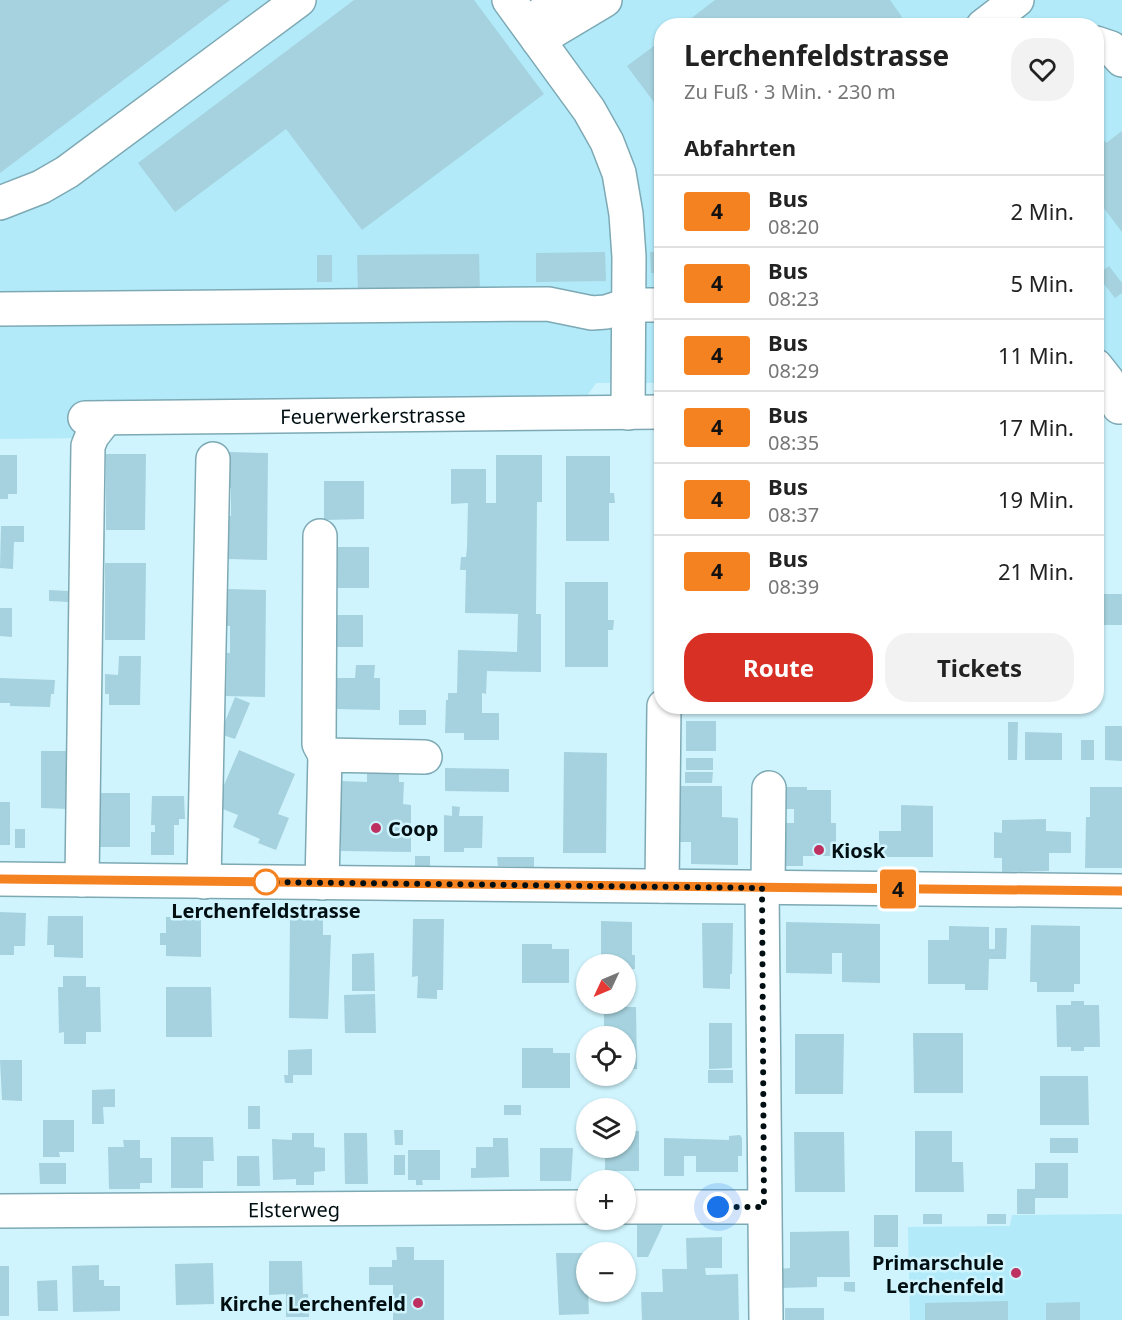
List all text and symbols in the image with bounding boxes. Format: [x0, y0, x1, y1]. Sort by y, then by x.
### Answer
text: Lerchenfeldstrasse [684, 36, 949, 74]
button: heart [1011, 38, 1074, 101]
text: Zu Fuß · 3 Min. · 230 m [684, 78, 896, 105]
text: Abfahrten [684, 132, 796, 162]
text: Bus [768, 183, 808, 213]
text: 2 Min. [1011, 196, 1074, 226]
text: 4 [711, 197, 723, 225]
text: 08:20 [768, 213, 819, 240]
text: Bus [768, 255, 808, 285]
text: 5 Min. [1011, 268, 1074, 298]
text: 4 [711, 269, 723, 297]
text: 08:23 [768, 285, 819, 312]
text: Bus [768, 327, 808, 357]
text: 11 Min. [998, 340, 1074, 370]
text: 4 [711, 341, 723, 369]
text: 08:29 [768, 357, 819, 384]
text: Bus [768, 399, 808, 429]
street label: Feuerwerkerstrasse [280, 401, 466, 429]
text: 17 Min. [998, 412, 1074, 442]
text: 4 [711, 413, 723, 441]
text: 08:35 [768, 429, 819, 456]
text: Bus [768, 471, 808, 501]
text: 19 Min. [998, 484, 1074, 514]
text: 4 [711, 485, 723, 513]
text: 08:37 [768, 501, 819, 528]
text: Bus [768, 543, 808, 573]
text: 21 Min. [998, 556, 1074, 586]
text: 4 [711, 557, 723, 585]
text: 08:39 [768, 573, 819, 600]
button: Route [684, 633, 873, 702]
button: Tickets [885, 633, 1074, 702]
place label: Coop [388, 815, 438, 842]
marker: Coop [369, 821, 383, 835]
place label: Kiosk [831, 837, 886, 864]
marker: Kiosk [812, 843, 826, 857]
marker: Lerchenfeldstrasse [253, 869, 279, 895]
line badge: 4 [878, 870, 918, 908]
text: 4 [892, 875, 904, 903]
place label: Lerchenfeldstrasse [171, 897, 361, 924]
north arrow [576, 954, 636, 1014]
map controls [576, 954, 636, 1302]
button: locate [576, 1026, 636, 1086]
button: layers [576, 1098, 636, 1158]
button: + [576, 1170, 636, 1230]
your location [703, 1192, 733, 1222]
street label: Elsterweg [248, 1195, 340, 1223]
button: − [576, 1242, 636, 1302]
place label: Primarschule Lerchenfeld [872, 1249, 1004, 1299]
marker: Primarschule Lerchenfeld [1009, 1266, 1023, 1280]
place label: Kirche Lerchenfeld [220, 1290, 406, 1317]
marker: Kirche Lerchenfeld [411, 1296, 425, 1310]

